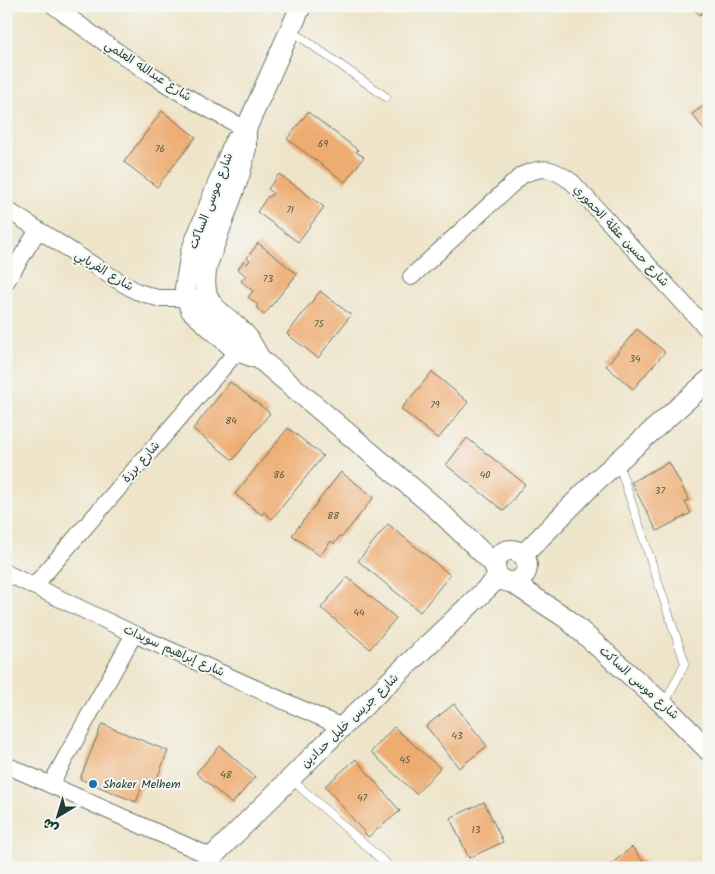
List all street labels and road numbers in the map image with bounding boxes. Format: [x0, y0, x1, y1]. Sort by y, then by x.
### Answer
street label: شارع عبدالله العلمي [100, 36, 195, 107]
street label: شارع موسى الساكت [184, 150, 238, 252]
street label: شارع حسين عقلة الحموري [569, 181, 673, 291]
street label: شارع الفريابي [70, 246, 137, 297]
street label: شارع برزة [117, 437, 165, 487]
street label: شارع إبراهيم سويدات [120, 620, 228, 682]
street label: شارع موسى الساكت [595, 642, 683, 724]
street label: شارع جريس خليل حدادين [297, 669, 403, 773]

